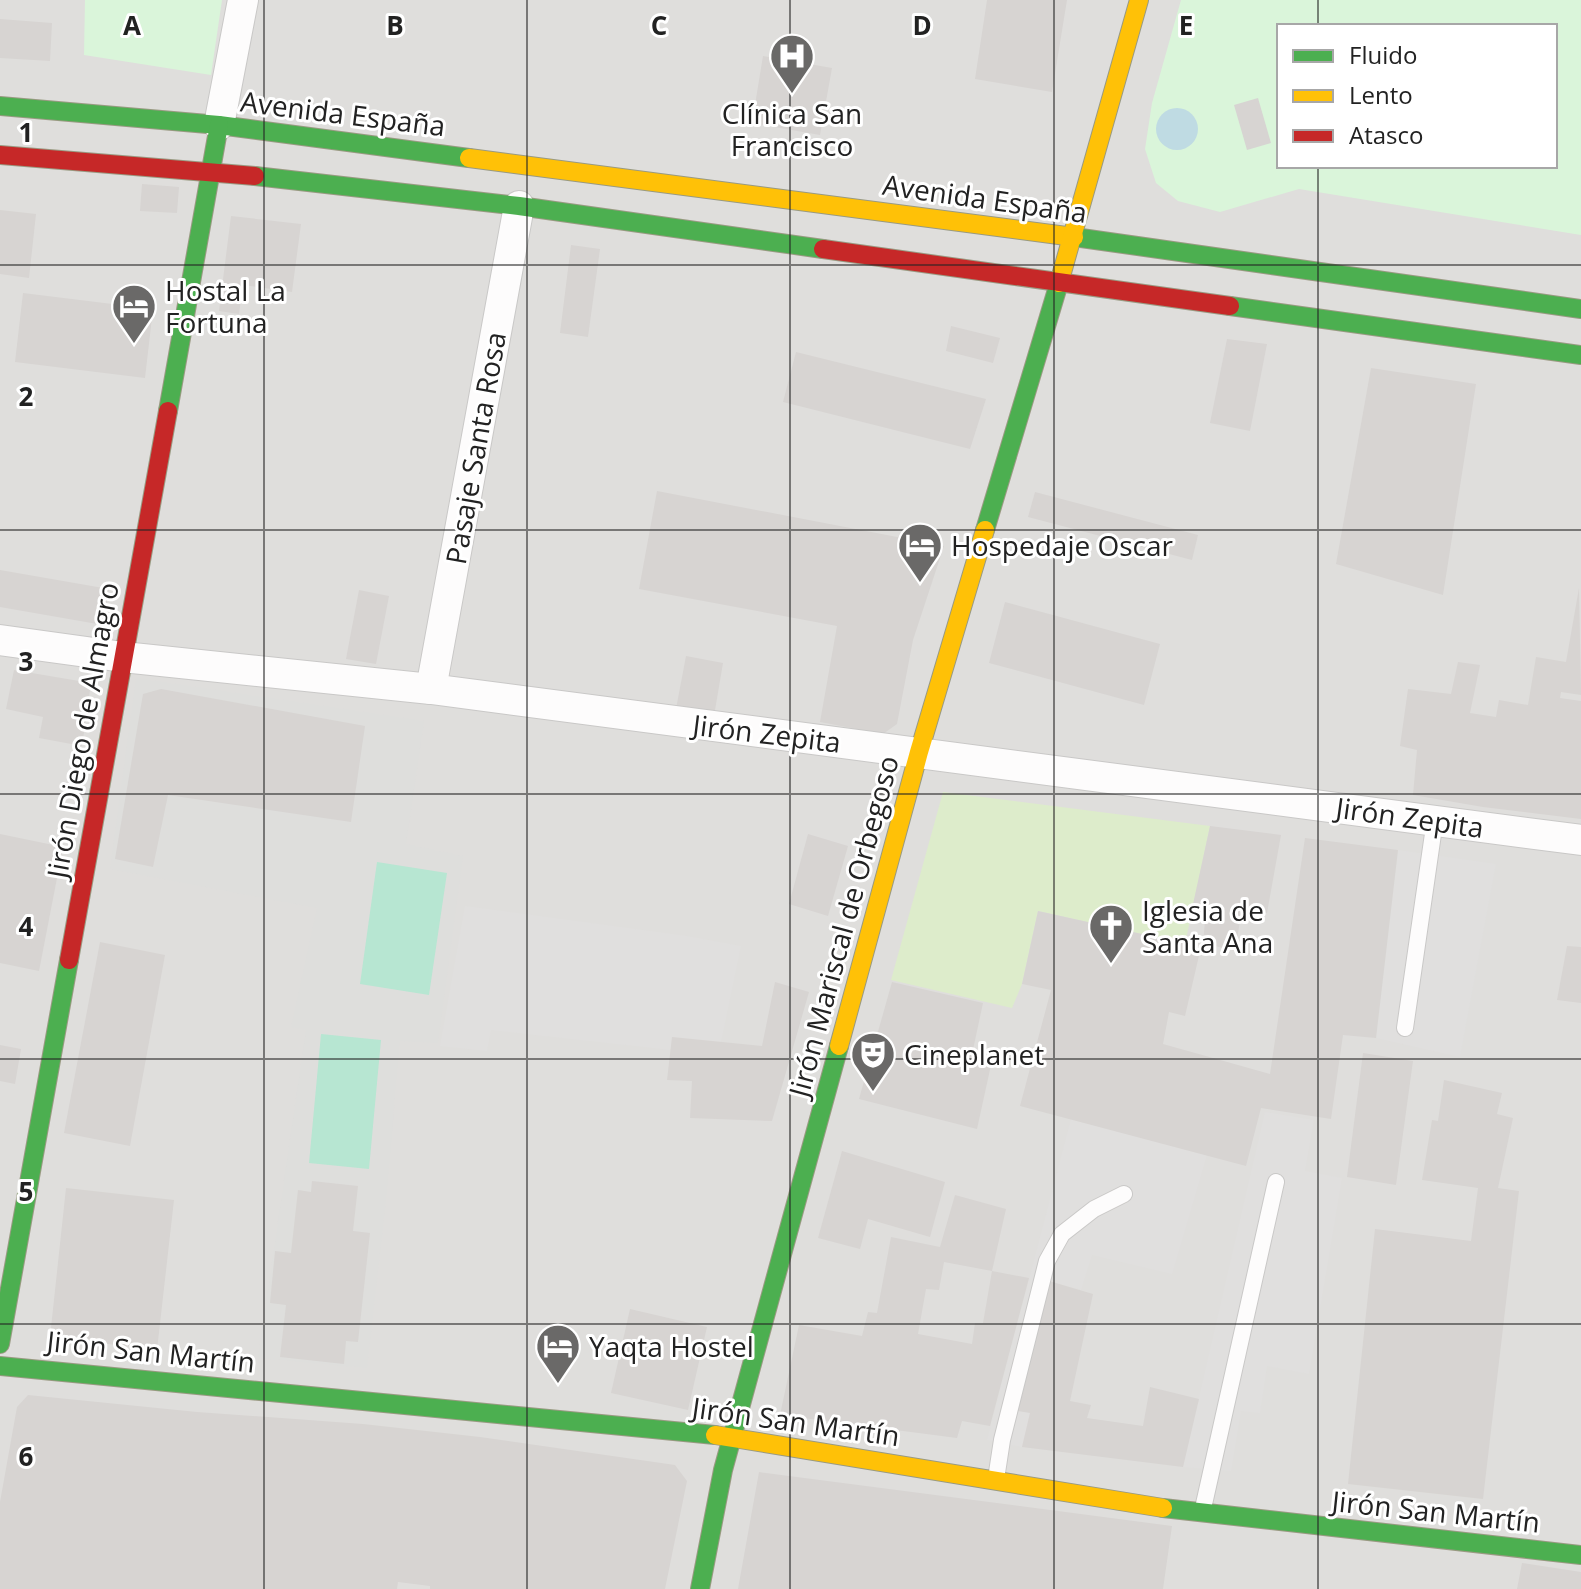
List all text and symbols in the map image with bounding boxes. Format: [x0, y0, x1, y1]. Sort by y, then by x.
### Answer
text: A [123, 7, 141, 43]
text: B [386, 7, 404, 43]
text: C [651, 7, 667, 43]
text: D [912, 7, 932, 43]
text: E [1179, 7, 1193, 43]
legend [1277, 24, 1557, 168]
hospital icon: Clínica San Francisco [768, 32, 816, 95]
text: Fluido [1349, 38, 1417, 71]
text: Lento [1349, 78, 1413, 111]
street label: Avenida España [238, 82, 448, 144]
place label: Clínica San Francisco [722, 94, 862, 164]
text: 1 [19, 114, 33, 150]
text: Atasco [1349, 118, 1423, 151]
street label: Avenida España [880, 165, 1090, 231]
place label: Hostal La Fortuna [165, 271, 286, 341]
hotel icon: Hostal La Fortuna [110, 282, 158, 345]
street label: Pasaje Santa Rosa [436, 329, 514, 567]
text: 2 [19, 378, 34, 414]
hotel icon: Hospedaje Oscar [896, 521, 944, 584]
place label: Hospedaje Oscar [951, 526, 1174, 564]
street label: Jirón Diego de Almagro [37, 579, 127, 884]
text: 3 [19, 643, 33, 679]
street label: Jirón Zepita [688, 705, 843, 761]
street label: Jirón Mariscal de Orbegoso [778, 751, 907, 1104]
street label: Jirón Zepita [1331, 787, 1486, 846]
place label: Iglesia de Santa Ana [1142, 891, 1273, 961]
church icon: Iglesia de Santa Ana [1087, 902, 1135, 965]
text: 4 [19, 908, 34, 944]
theatre icon: Cineplanet [849, 1030, 897, 1093]
place label: Cineplanet [904, 1035, 1044, 1073]
text: 5 [19, 1173, 33, 1209]
street label: Jirón San Martín [42, 1321, 257, 1381]
hotel icon: Yaqta Hostel [534, 1322, 582, 1385]
place label: Yaqta Hostel [589, 1327, 754, 1365]
street label: Jirón San Martín [687, 1387, 902, 1454]
text: 6 [19, 1438, 34, 1474]
street label: Jirón San Martín [1327, 1481, 1542, 1541]

